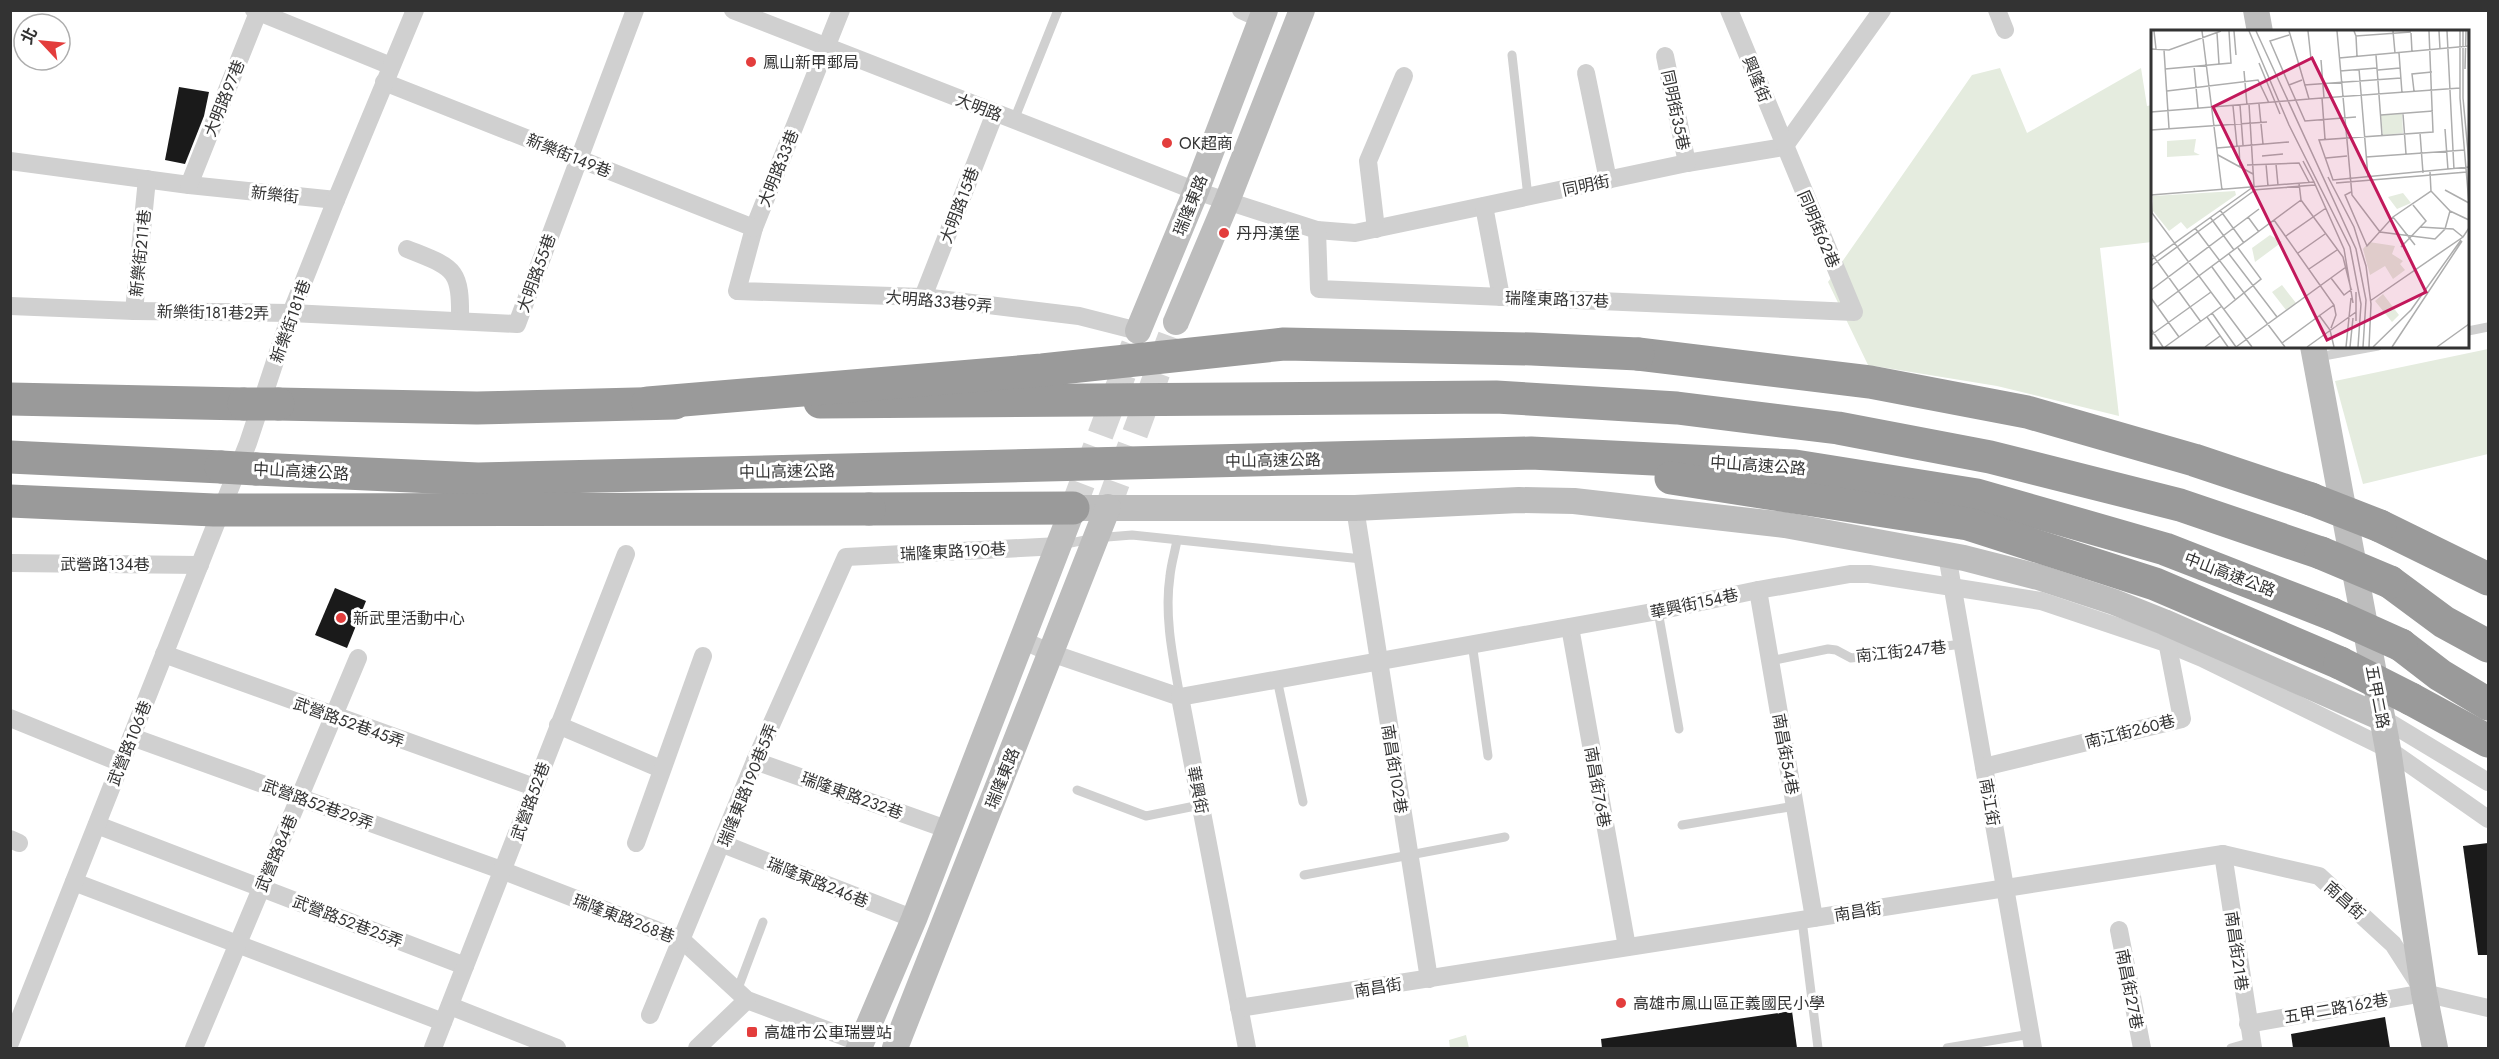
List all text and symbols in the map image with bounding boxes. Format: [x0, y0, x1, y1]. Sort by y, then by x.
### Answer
north arrow [12, 12, 72, 72]
text: 北 [15, 23, 43, 48]
inset map [2151, 30, 2469, 348]
place label: 鳳山新甲郵局 [763, 51, 859, 74]
street label: 興隆街 [1737, 53, 1776, 106]
marker: 鳳山新甲郵局 [744, 55, 758, 69]
street label: 大明路97巷 [199, 56, 250, 140]
street label: 同明街35巷 [1656, 68, 1695, 152]
street label: 大明路 [952, 88, 1005, 127]
street label: 大明路33巷 [753, 126, 804, 210]
street label: 新樂街149巷 [523, 128, 615, 183]
place label: OK超商 [1179, 132, 1233, 155]
marker: OK超商 [1160, 136, 1174, 150]
street label: 大明路15巷 [934, 164, 985, 247]
street label: 同明街 [1560, 169, 1612, 202]
street label: 瑞隆東路 [1168, 171, 1213, 239]
street label: 新樂街 [250, 181, 300, 208]
street label: 同明街62巷 [1792, 187, 1845, 272]
street label: 新樂街211巷 [124, 208, 157, 298]
place label: 丹丹漢堡 [1236, 222, 1300, 245]
marker: 丹丹漢堡 [1217, 226, 1231, 240]
street label: 大明路55巷 [512, 231, 561, 316]
street label: 新樂街181巷 [265, 276, 316, 366]
street label: 大明路33巷9弄 [885, 285, 993, 318]
street label: 瑞隆東路137巷 [1505, 286, 1609, 313]
street label: 新樂街181巷2弄 [157, 300, 269, 325]
street label: 中山高速公路 [1225, 448, 1321, 473]
street label: 中山高速公路 [1709, 451, 1807, 480]
street label: 中山高速公路 [252, 458, 350, 485]
street label: 中山高速公路 [739, 459, 835, 484]
street label: 瑞隆東路190巷 [899, 537, 1007, 566]
street label: 中山高速公路 [2181, 547, 2279, 602]
street label: 武營路134巷 [60, 553, 150, 576]
street label: 華興街154巷 [1648, 583, 1740, 624]
place label: 新武里活動中心 [353, 607, 465, 630]
marker: 新武里活動中心 [334, 611, 348, 625]
street label: 南江街247巷 [1855, 635, 1947, 668]
street label: 五甲二路 [2360, 663, 2395, 731]
street label: 武營路52巷45弄 [290, 692, 407, 753]
street label: 武營路106巷 [102, 697, 157, 789]
street label: 南江街260巷 [2083, 709, 2177, 754]
street label: 南昌街54巷 [1767, 712, 1804, 797]
street label: 瑞隆東路190巷5弄 [712, 720, 783, 850]
street label: 南昌街102巷 [1376, 723, 1413, 815]
street label: 瑞隆東路 [980, 744, 1025, 812]
street label: 南昌街76巷 [1579, 745, 1616, 829]
street label: 武營路52巷 [506, 759, 555, 844]
street label: 華興街 [1182, 764, 1213, 816]
street label: 瑞隆東路232巷 [798, 766, 906, 825]
street label: 武營路52巷29弄 [259, 774, 376, 835]
street label: 南江街 [1974, 776, 2005, 828]
street label: 武營路84巷 [250, 811, 303, 895]
street label: 瑞隆東路246巷 [764, 852, 872, 913]
street label: 南昌街 [2319, 876, 2370, 925]
street label: 瑞隆東路268巷 [570, 889, 678, 948]
street label: 武營路52巷25弄 [289, 890, 406, 953]
street label: 南昌街 [1833, 896, 1884, 927]
street label: 南昌街21巷 [2220, 910, 2253, 992]
street label: 南昌街27巷 [2110, 947, 2149, 1031]
street label: 南昌街 [1353, 972, 1404, 1003]
street label: 五甲二路162巷 [2282, 988, 2390, 1029]
place label: 高雄市鳳山區正義國民小學 [1633, 992, 1825, 1015]
marker: 高雄市鳳山區正義國民小學 [1614, 996, 1628, 1010]
place label: 高雄市公車瑞豐站 [764, 1021, 892, 1044]
marker: 高雄市公車瑞豐站 [745, 1025, 759, 1039]

